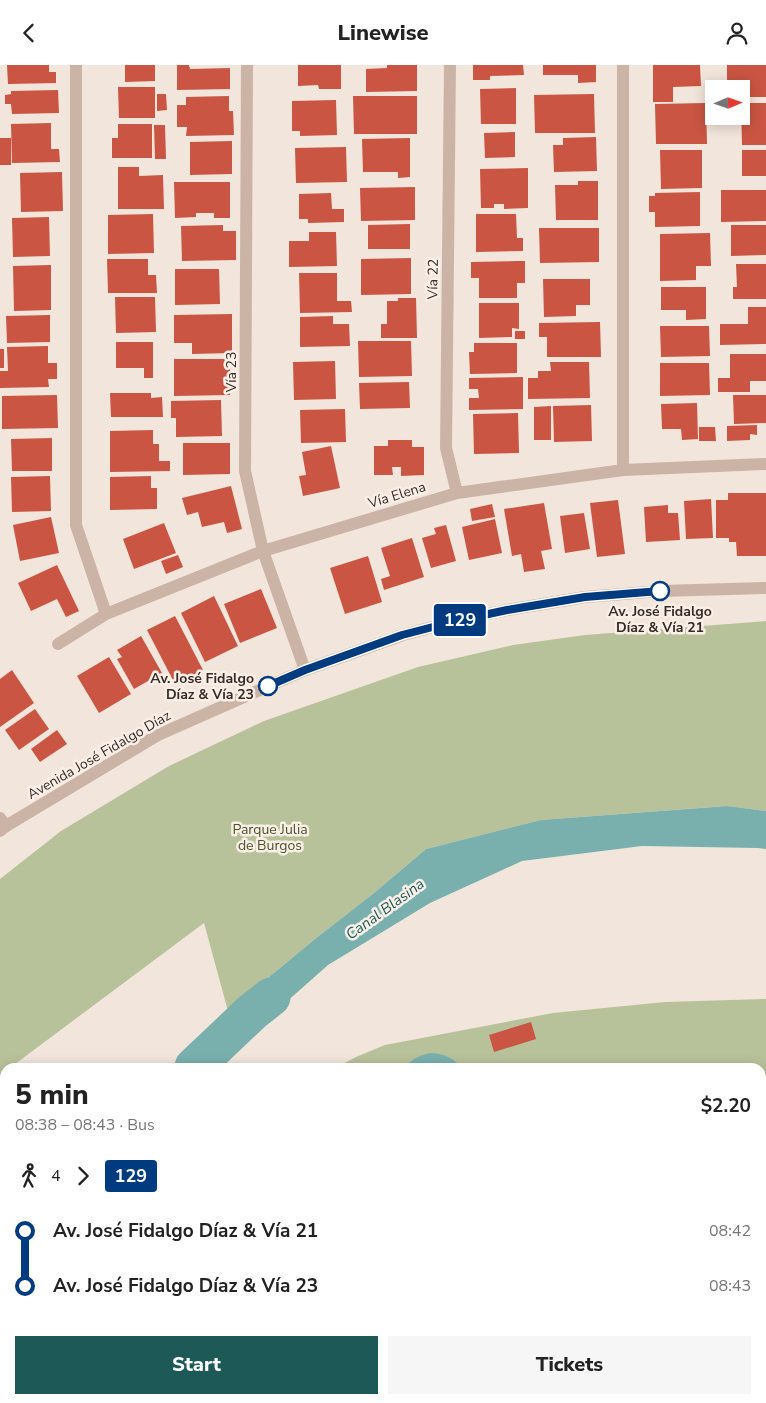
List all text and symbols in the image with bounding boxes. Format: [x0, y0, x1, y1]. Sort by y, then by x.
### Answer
text: Linewise [337, 18, 429, 48]
icon: back [15, 19, 43, 47]
icon: person [723, 19, 751, 47]
north arrow [705, 80, 750, 125]
map controls [705, 80, 750, 125]
street label: Vía 22 [423, 258, 443, 301]
street label: Vía 23 [222, 352, 241, 393]
street label: Vía Elena [365, 477, 428, 513]
marker: Av. José Fidalgo Díaz & Vía 21 [650, 581, 670, 601]
place label: Av. José Fidalgo Díaz & Vía 21 [608, 602, 712, 637]
line badge: 129 [431, 604, 489, 636]
text: 129 [444, 608, 476, 632]
place label: Av. José Fidalgo Díaz & Vía 23 [150, 669, 254, 704]
marker: Av. José Fidalgo Díaz & Vía 23 [258, 676, 278, 696]
street label: Avenida José Fidalgo Díaz [24, 706, 175, 804]
park label: Parque Julia de Burgos [232, 820, 308, 855]
water label: Canal Blasina [342, 874, 428, 944]
text: 5 min [15, 1076, 89, 1114]
text: $2.20 [701, 1093, 751, 1119]
text: 08:38 – 08:43 · Bus [15, 1114, 155, 1136]
icon: walk [15, 1162, 43, 1190]
icon: forward [69, 1162, 97, 1190]
text: 129 [115, 1164, 147, 1188]
text: 4 [51, 1165, 61, 1187]
text: Av. José Fidalgo Díaz & Vía 21 [53, 1218, 318, 1244]
text: 08:42 [709, 1220, 751, 1242]
text: Av. José Fidalgo Díaz & Vía 23 [53, 1273, 318, 1299]
text: 08:43 [709, 1275, 751, 1297]
button: Start [15, 1336, 378, 1394]
button: Tickets [388, 1336, 751, 1394]

